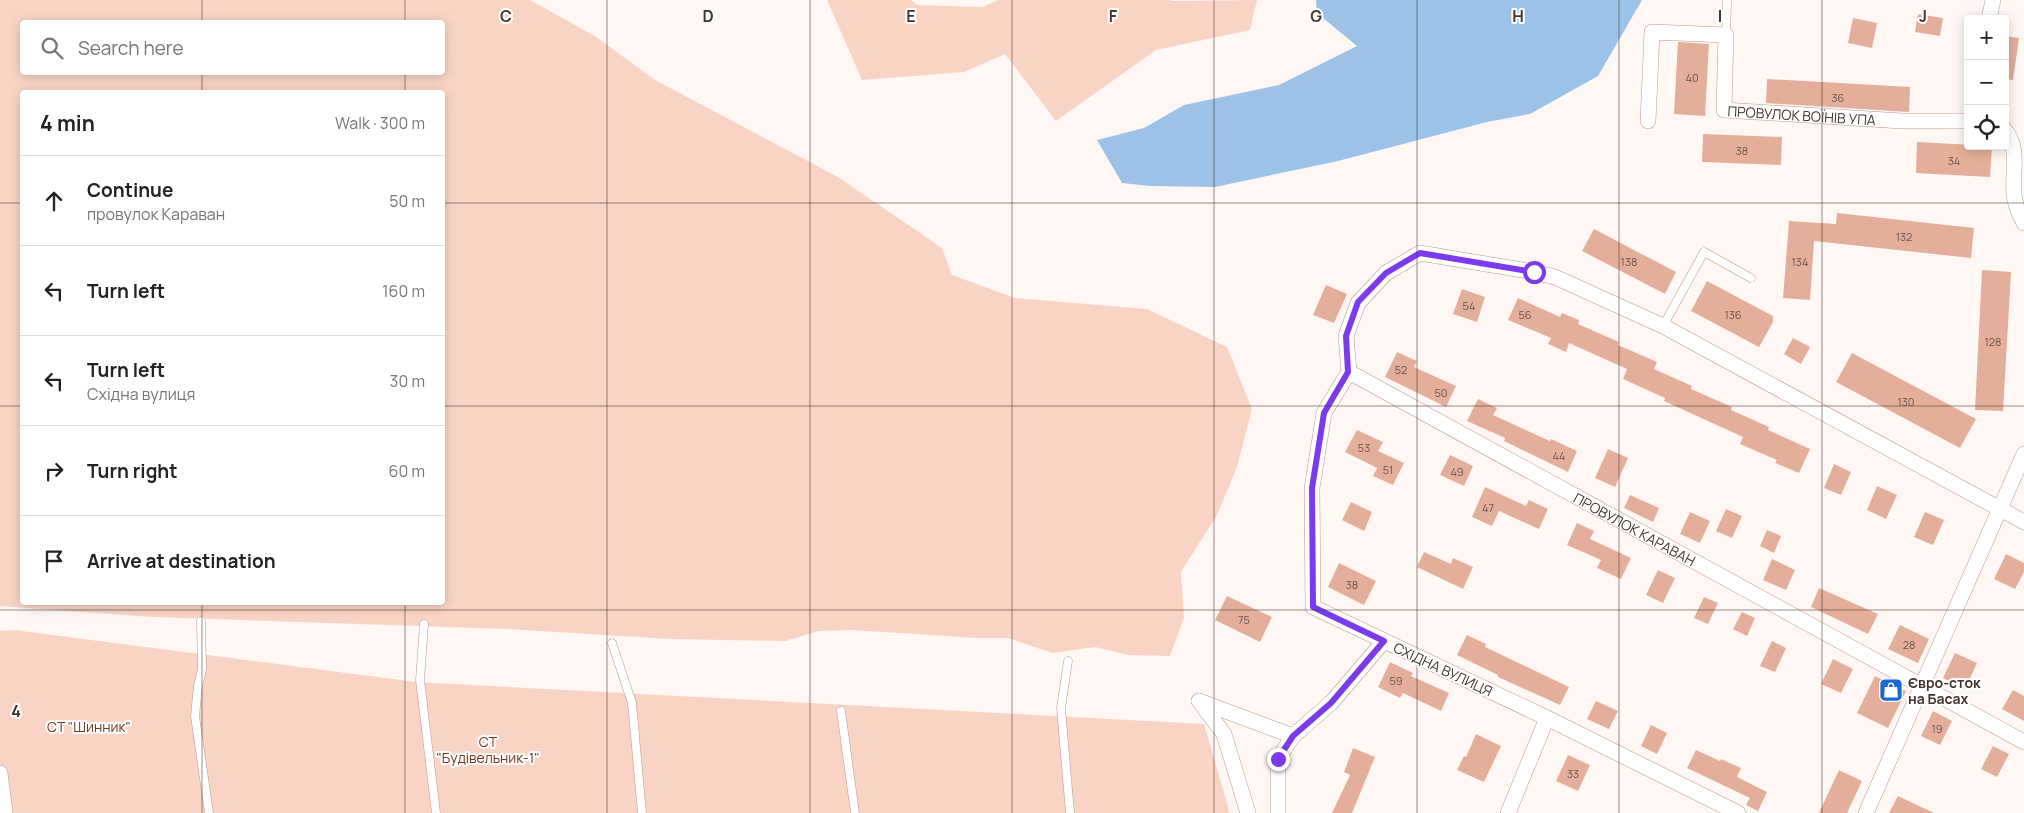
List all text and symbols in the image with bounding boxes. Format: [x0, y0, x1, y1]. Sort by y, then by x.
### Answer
text: C [500, 5, 512, 27]
text: D [702, 5, 714, 27]
text: E [906, 5, 916, 27]
text: F [1109, 5, 1118, 27]
text: G [1310, 5, 1322, 27]
text: H [1512, 5, 1524, 27]
text: I [1718, 5, 1722, 27]
text: J [1919, 5, 1927, 27]
map controls [1964, 15, 2009, 150]
button: + [1964, 15, 2009, 60]
search box [20, 20, 445, 75]
icon: search [38, 34, 66, 62]
text: Search here [78, 35, 184, 61]
button: − [1964, 60, 2009, 105]
house number: 40 [1685, 70, 1699, 85]
house number: 36 [1832, 90, 1845, 105]
street label: ПРОВУЛОК ВОЇНІВ УПА [1727, 101, 1877, 129]
button: locate [1964, 105, 2009, 150]
text: 4 min [40, 109, 95, 137]
text: Walk · 300 m [335, 112, 425, 134]
house number: 38 [1736, 143, 1748, 158]
house number: 34 [1948, 153, 1960, 168]
text: Continue [87, 177, 173, 203]
icon: ahead [40, 187, 68, 215]
text: 50 m [389, 190, 425, 212]
text: провулок Караван [87, 203, 225, 225]
house number: 132 [1896, 229, 1912, 244]
house number: 138 [1621, 254, 1637, 269]
house number: 134 [1792, 254, 1808, 269]
route start [1523, 261, 1546, 284]
icon: left [40, 277, 68, 305]
text: Turn left [87, 278, 165, 304]
text: 160 m [382, 280, 425, 302]
house number: 54 [1463, 298, 1475, 313]
house number: 56 [1518, 307, 1532, 322]
house number: 136 [1724, 307, 1742, 322]
house number: 128 [1985, 334, 2001, 349]
text: Turn left [87, 357, 165, 383]
house number: 52 [1395, 362, 1407, 377]
icon: left [40, 367, 68, 395]
text: 30 m [390, 370, 425, 392]
text: Східна вулиця [87, 383, 195, 405]
house number: 50 [1434, 385, 1448, 400]
house number: 130 [1897, 394, 1915, 409]
house number: 53 [1358, 440, 1370, 455]
house number: 44 [1552, 448, 1566, 463]
icon: right [40, 457, 68, 485]
text: Turn right [87, 458, 177, 484]
text: 60 m [389, 460, 425, 482]
house number: 51 [1383, 462, 1393, 477]
house number: 49 [1450, 464, 1464, 479]
street label: ПРОВУЛОК КАРАВАН [1571, 488, 1699, 570]
house number: 47 [1482, 500, 1494, 515]
icon: arrive [40, 547, 68, 575]
text: Arrive at destination [87, 548, 276, 574]
house number: 38 [1346, 577, 1358, 592]
house number: 75 [1238, 612, 1250, 627]
house number: 28 [1903, 637, 1915, 652]
street label: СХІДНА ВУЛИЦЯ [1390, 638, 1496, 700]
house number: 59 [1389, 673, 1403, 688]
place label: Євро-сток на Басах [1908, 673, 1981, 708]
shop icon: Євро-сток на Басах [1878, 677, 1904, 703]
text: 4 [11, 700, 21, 722]
park label: СТ "Шинник" [47, 717, 131, 736]
house number: 19 [1931, 721, 1943, 736]
park label: СТ "Будівельник-1" [436, 732, 540, 767]
route end [1267, 748, 1290, 771]
house number: 33 [1567, 766, 1579, 781]

